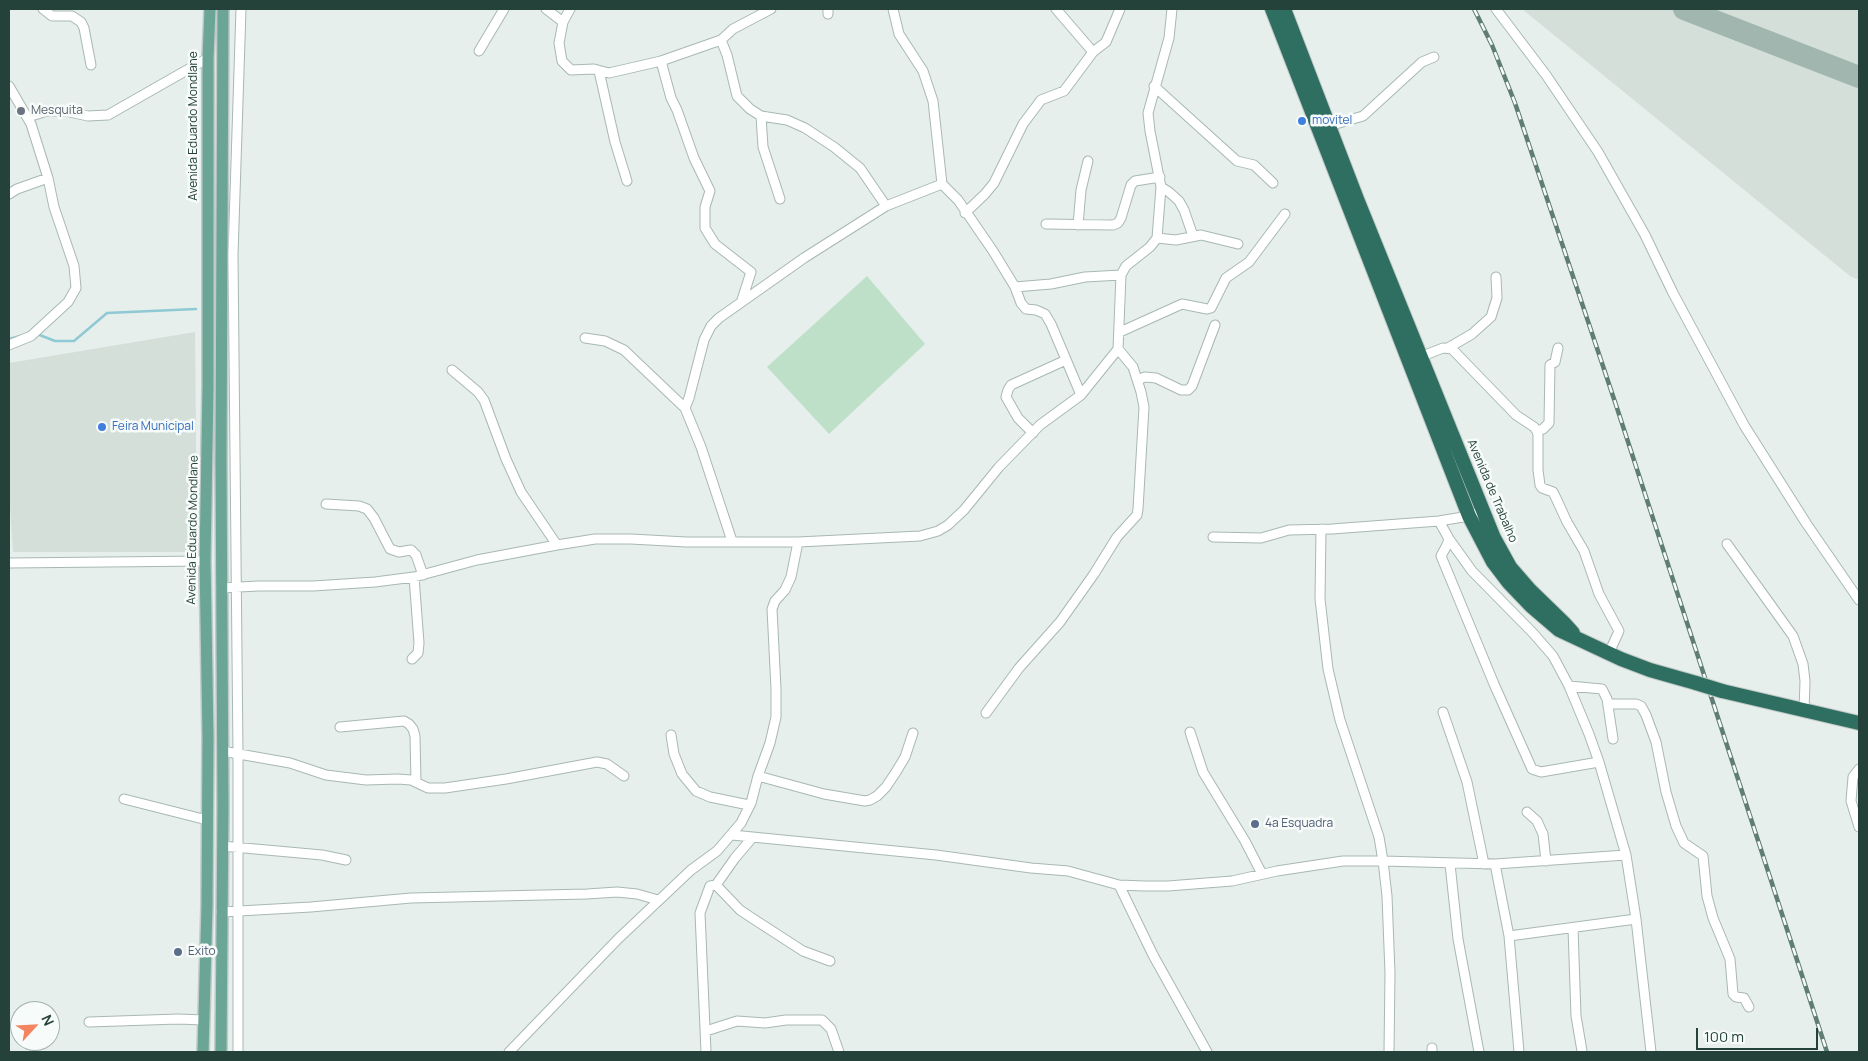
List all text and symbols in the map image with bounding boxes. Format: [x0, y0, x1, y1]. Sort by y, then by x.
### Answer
street label: Avenida Eduardo Mondlane [187, 51, 201, 201]
place label: Mesquita [31, 104, 83, 118]
marker: Mesquita [15, 105, 27, 117]
place label: movitel [1312, 114, 1352, 128]
marker: movitel [1296, 115, 1308, 127]
place label: Feira Municipal [112, 420, 194, 434]
marker: Feira Municipal [96, 421, 108, 433]
street label: Avenida de Trabalho [1464, 437, 1520, 545]
street label: Avenida Eduardo Mondlane [184, 455, 202, 605]
place label: 4a Esquadra [1265, 817, 1333, 831]
marker: 4a Esquadra [1249, 818, 1261, 830]
place label: Exito [188, 945, 216, 959]
marker: Exito [172, 946, 184, 958]
north arrow [10, 1001, 60, 1051]
text: N [37, 1011, 59, 1028]
scale bar [1698, 1018, 1820, 1050]
text: 100 m [1704, 1026, 1744, 1047]

